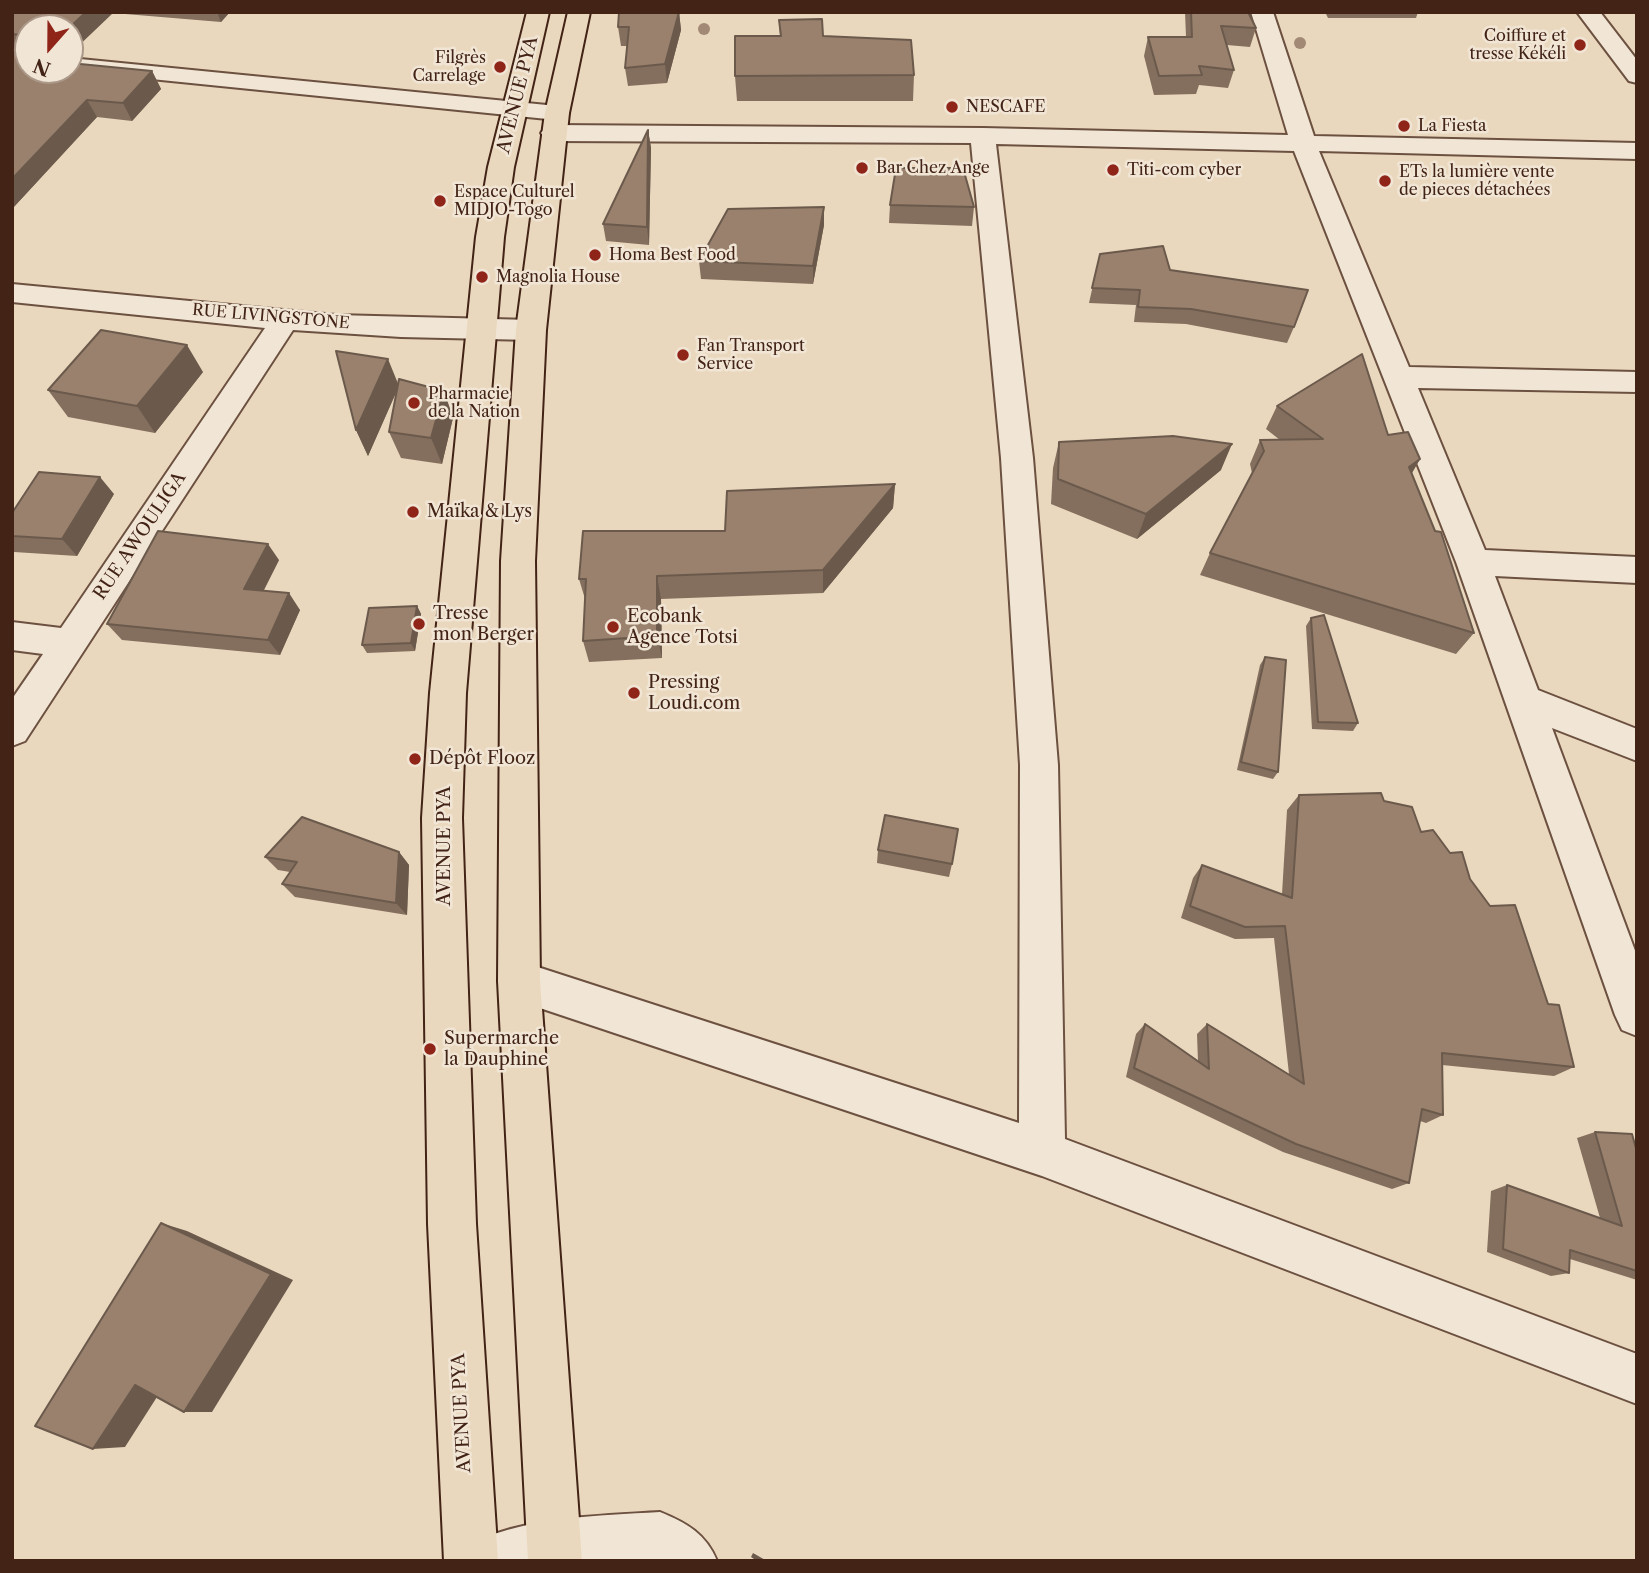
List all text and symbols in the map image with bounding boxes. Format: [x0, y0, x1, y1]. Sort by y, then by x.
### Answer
north arrow [14, 14, 84, 84]
place label: Coiffure et tresse Kékéli [1469, 26, 1566, 64]
street label: AVENUE PYA [493, 34, 543, 156]
marker: Coiffure et tresse Kékéli [1572, 37, 1588, 53]
place label: Filgrès Carrelage [412, 48, 486, 86]
text: N [30, 54, 54, 81]
marker: Filgrès Carrelage [492, 59, 508, 75]
place label: NESCAFE [966, 97, 1045, 117]
marker: NESCAFE [944, 99, 960, 115]
place label: La Fiesta [1418, 116, 1486, 136]
marker: La Fiesta [1396, 118, 1412, 134]
place label: Bar Chez Ange [876, 158, 990, 178]
marker: Bar Chez Ange [854, 160, 870, 176]
place label: Titi-com cyber [1127, 160, 1241, 180]
marker: Titi-com cyber [1105, 162, 1121, 178]
place label: ETs la lumière vente de pieces détachées [1399, 162, 1554, 200]
marker: ETs la lumière vente de pieces détachées [1377, 173, 1393, 189]
place label: Espace Culturel MIDJO-Togo [454, 182, 575, 220]
marker: Espace Culturel MIDJO-Togo [432, 193, 448, 209]
place label: Homa Best Food [609, 245, 736, 265]
marker: Homa Best Food [587, 247, 603, 263]
place label: Magnolia House [496, 267, 620, 287]
marker: Magnolia House [474, 269, 490, 285]
street label: RUE LIVINGSTONE [191, 301, 351, 333]
place label: Fan Transport Service [697, 336, 805, 374]
marker: Fan Transport Service [675, 347, 691, 363]
place label: Pharmacie de la Nation [428, 384, 520, 422]
marker: Pharmacie de la Nation [406, 395, 422, 411]
street label: RUE AWOULIGA [89, 468, 191, 604]
place label: Maïka & Lys [427, 501, 532, 523]
marker: Maïka & Lys [405, 504, 421, 520]
place label: Tresse mon Berger [433, 603, 534, 646]
place label: Ecobank Agence Totsi [627, 606, 738, 648]
marker: Tresse mon Berger [411, 616, 427, 632]
marker: Ecobank Agence Totsi [605, 619, 621, 635]
place label: Pressing Loudi.com [648, 672, 740, 714]
marker: Pressing Loudi.com [626, 685, 642, 701]
place label: Dépôt Flooz [429, 748, 535, 770]
marker: Dépôt Flooz [407, 751, 423, 767]
street label: AVENUE PYA [434, 786, 456, 906]
place label: Supermarche la Dauphine [444, 1028, 559, 1070]
marker: Supermarche la Dauphine [422, 1041, 438, 1057]
street label: AVENUE PYA [448, 1353, 476, 1473]

